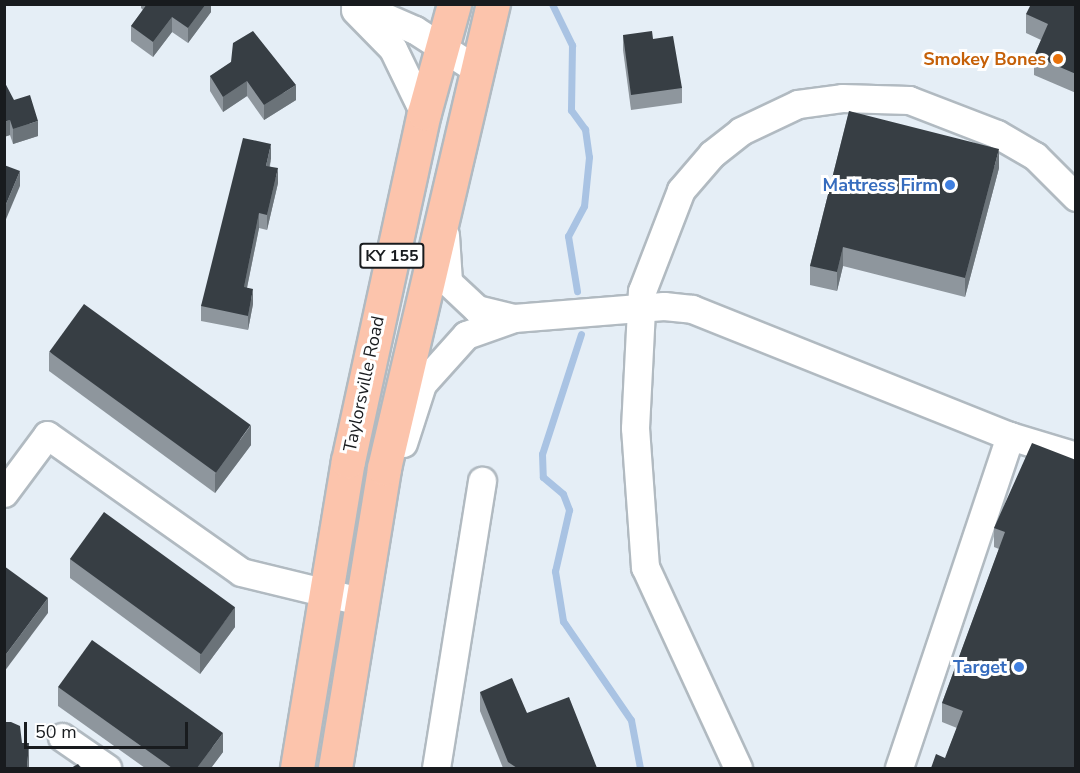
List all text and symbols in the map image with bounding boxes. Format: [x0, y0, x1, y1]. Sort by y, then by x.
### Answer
place label: Smokey Bones [923, 48, 1046, 70]
marker: Smokey Bones [1051, 52, 1065, 66]
place label: Mattress Firm [823, 174, 938, 196]
marker: Mattress Firm [943, 178, 957, 192]
road number: KY 155 [359, 243, 425, 269]
street label: Taylorsville Road [339, 314, 389, 454]
place label: Target [953, 656, 1007, 678]
marker: Target [1012, 660, 1026, 674]
scale bar [27, 710, 190, 748]
text: 50 m [35, 720, 77, 744]

